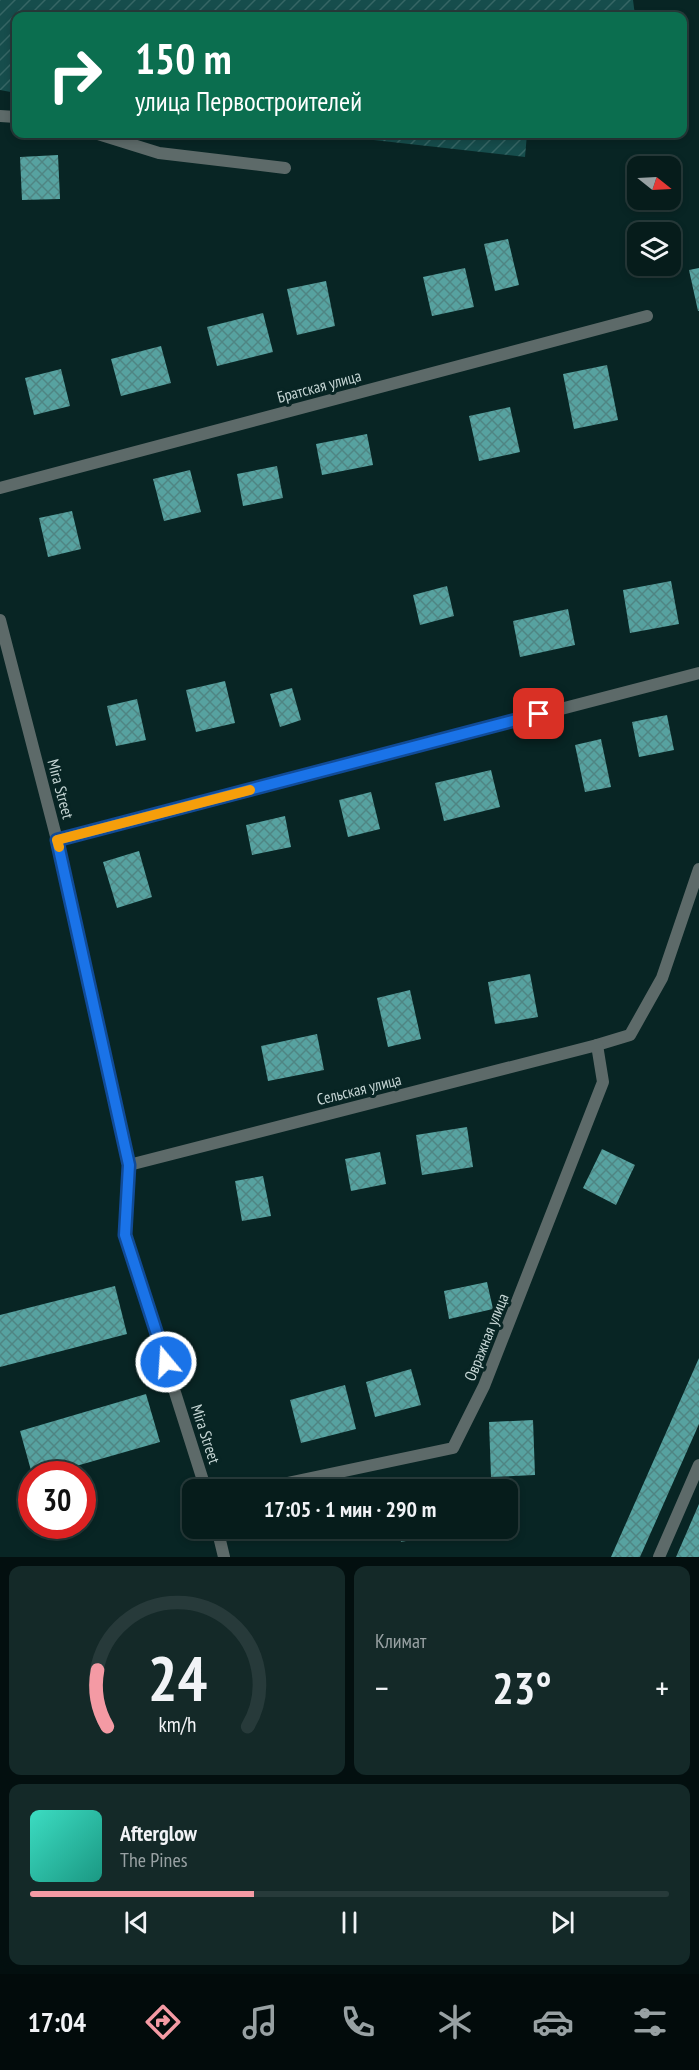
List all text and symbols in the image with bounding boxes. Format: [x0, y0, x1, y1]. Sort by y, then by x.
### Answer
text: 150 m [135, 31, 232, 86]
icon: right [36, 36, 114, 114]
text: улица Первостроителей [135, 84, 362, 118]
north arrow [627, 156, 681, 210]
map controls [627, 156, 681, 276]
button: layers [627, 222, 681, 276]
street label: Братская улица [275, 365, 363, 407]
pin [513, 688, 564, 739]
icon: arrive [522, 697, 555, 730]
street label: Mira Street [43, 757, 79, 822]
street label: Сельская улица [315, 1069, 403, 1109]
street label: Овражная улица [459, 1290, 513, 1384]
position arrow [134, 1330, 198, 1394]
street label: Mira Street [187, 1402, 225, 1467]
speed limit sign: 30 [18, 1461, 96, 1539]
text: 17:05 · 1 мин · 290 m [264, 1495, 436, 1523]
text: Климат [375, 1628, 426, 1654]
text: 24 [147, 1637, 207, 1718]
text: 23° [492, 1658, 552, 1716]
text: − [375, 1666, 389, 1709]
text: + [655, 1666, 669, 1709]
text: km/h [158, 1711, 196, 1739]
text: Afterglow [120, 1819, 197, 1847]
text: The Pines [120, 1847, 187, 1873]
icon: previous [120, 1906, 153, 1939]
icon: pause [333, 1906, 366, 1939]
icon: next [546, 1906, 579, 1939]
icon: directions [142, 2001, 184, 2043]
icon: music [239, 2001, 281, 2043]
icon: phone [337, 2001, 379, 2043]
icon: climate [434, 2001, 476, 2043]
icon: car [532, 2001, 574, 2043]
icon: filters [629, 2001, 671, 2043]
text: 17:04 [28, 2005, 86, 2039]

